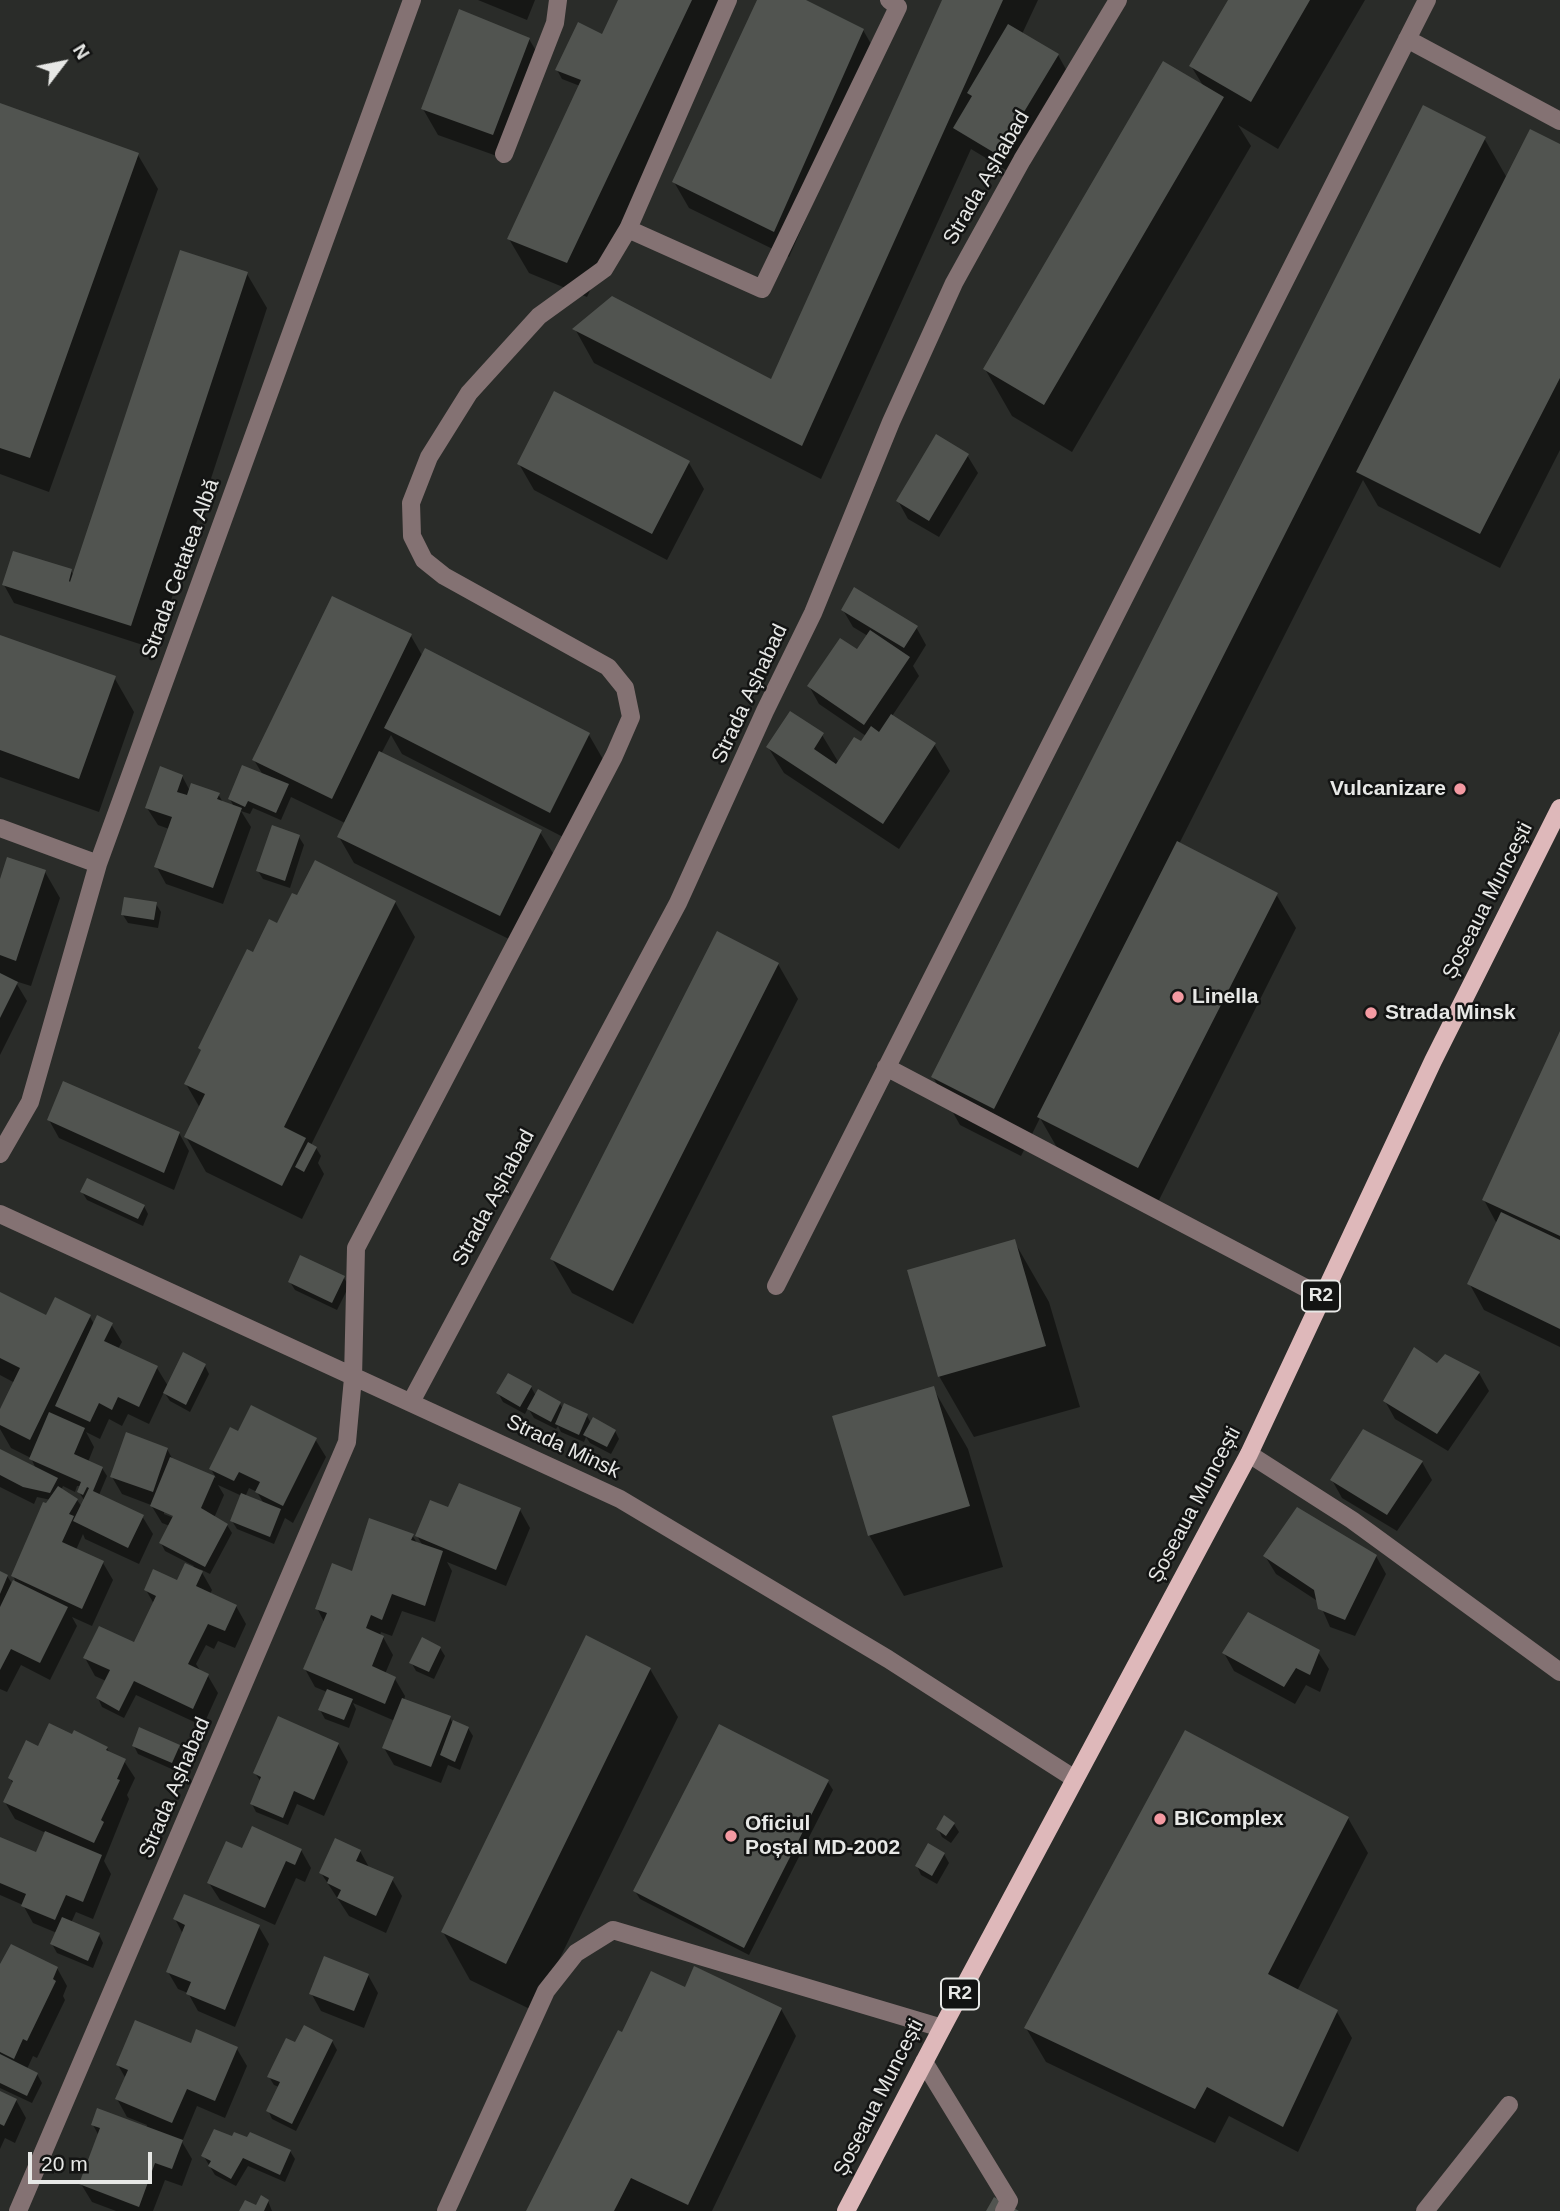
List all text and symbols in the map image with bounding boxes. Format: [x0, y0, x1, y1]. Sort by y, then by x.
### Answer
north arrow [28, 28, 98, 98]
text: N [69, 40, 94, 63]
street label: Strada Așhabad [938, 106, 1036, 250]
street label: Strada Cetatea Albă [137, 476, 225, 662]
street label: Strada Așhabad [707, 620, 793, 768]
place label: Vulcanizare [1330, 776, 1446, 802]
marker: Vulcanizare [1452, 781, 1468, 797]
street label: Șoseaua Muncești [1438, 818, 1538, 984]
place label: Linella [1192, 984, 1259, 1010]
marker: Linella [1170, 989, 1186, 1005]
place label: Strada Minsk [1385, 1000, 1516, 1026]
marker: Strada Minsk [1363, 1005, 1379, 1021]
street label: Strada Așhabad [448, 1126, 540, 1270]
road number: R2 [1302, 1280, 1340, 1312]
street label: Strada Minsk [502, 1410, 624, 1484]
street label: Șoseaua Muncești [1143, 1423, 1247, 1587]
street label: Strada Așhabad [134, 1714, 216, 1862]
place label: BIComplex [1174, 1806, 1284, 1832]
place label: Oficiul Poștal MD-2002 [745, 1811, 900, 1861]
marker: BIComplex [1152, 1811, 1168, 1827]
marker: Oficiul Poștal MD-2002 [723, 1828, 739, 1844]
road number: R2 [941, 1978, 979, 2010]
street label: Șoseaua Muncești [829, 2015, 929, 2181]
scale bar [32, 2138, 156, 2182]
text: 20 m [41, 2152, 88, 2175]

